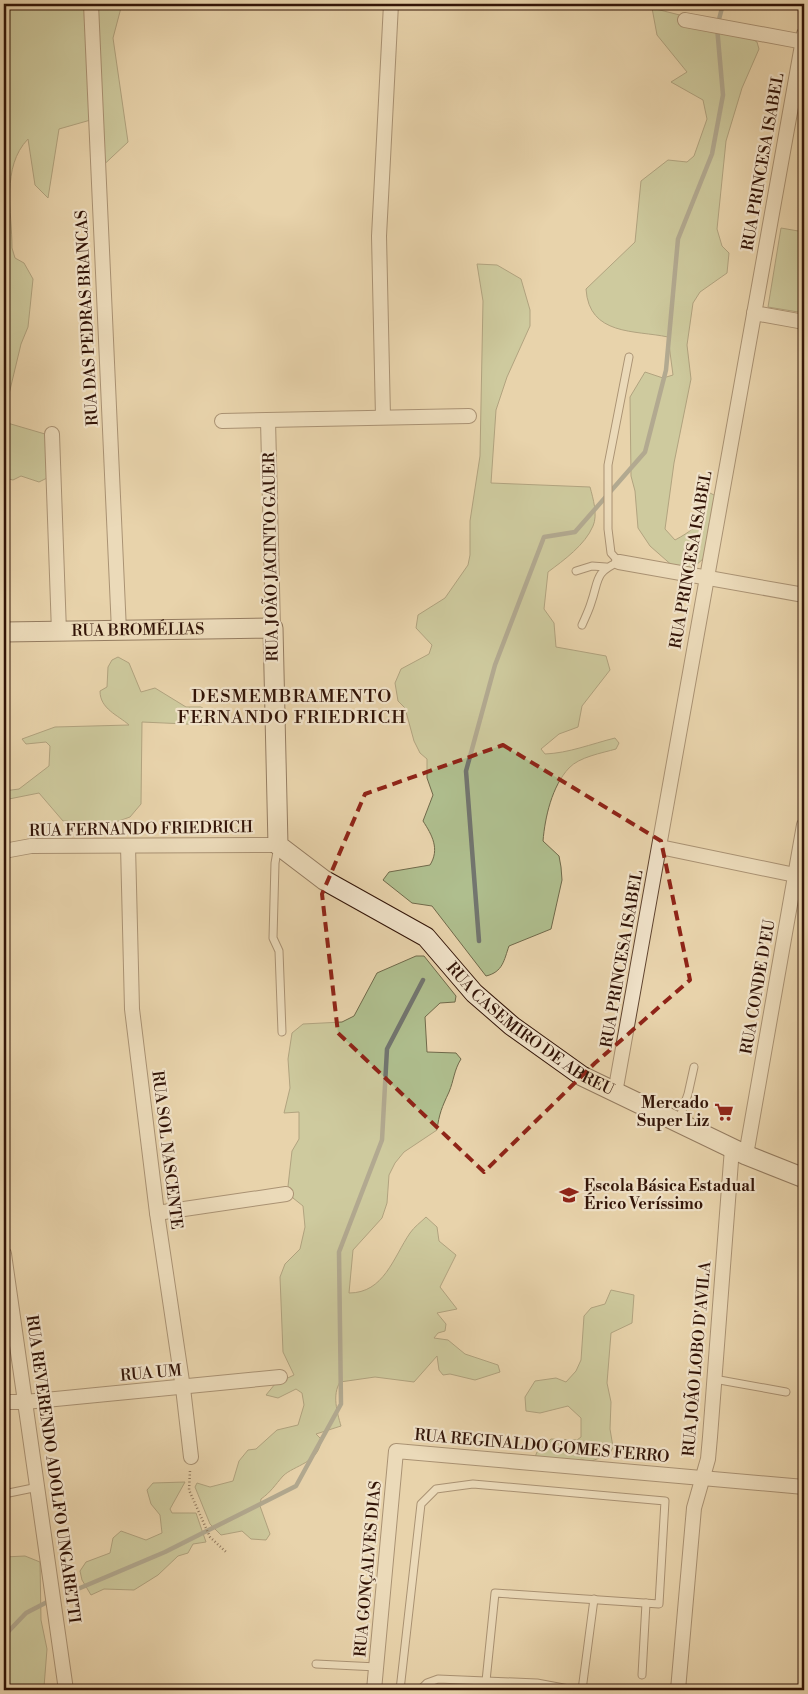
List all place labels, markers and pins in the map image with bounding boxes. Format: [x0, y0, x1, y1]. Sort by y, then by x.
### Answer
place label: Mercado Super Liz [637, 1093, 709, 1131]
supermarket icon: Mercado Super Liz [713, 1101, 735, 1123]
place label: Escola Básica Estadual Érico Veríssimo [584, 1176, 756, 1214]
school or university icon: Escola Básica Estadual Érico Veríssimo [558, 1184, 580, 1206]

